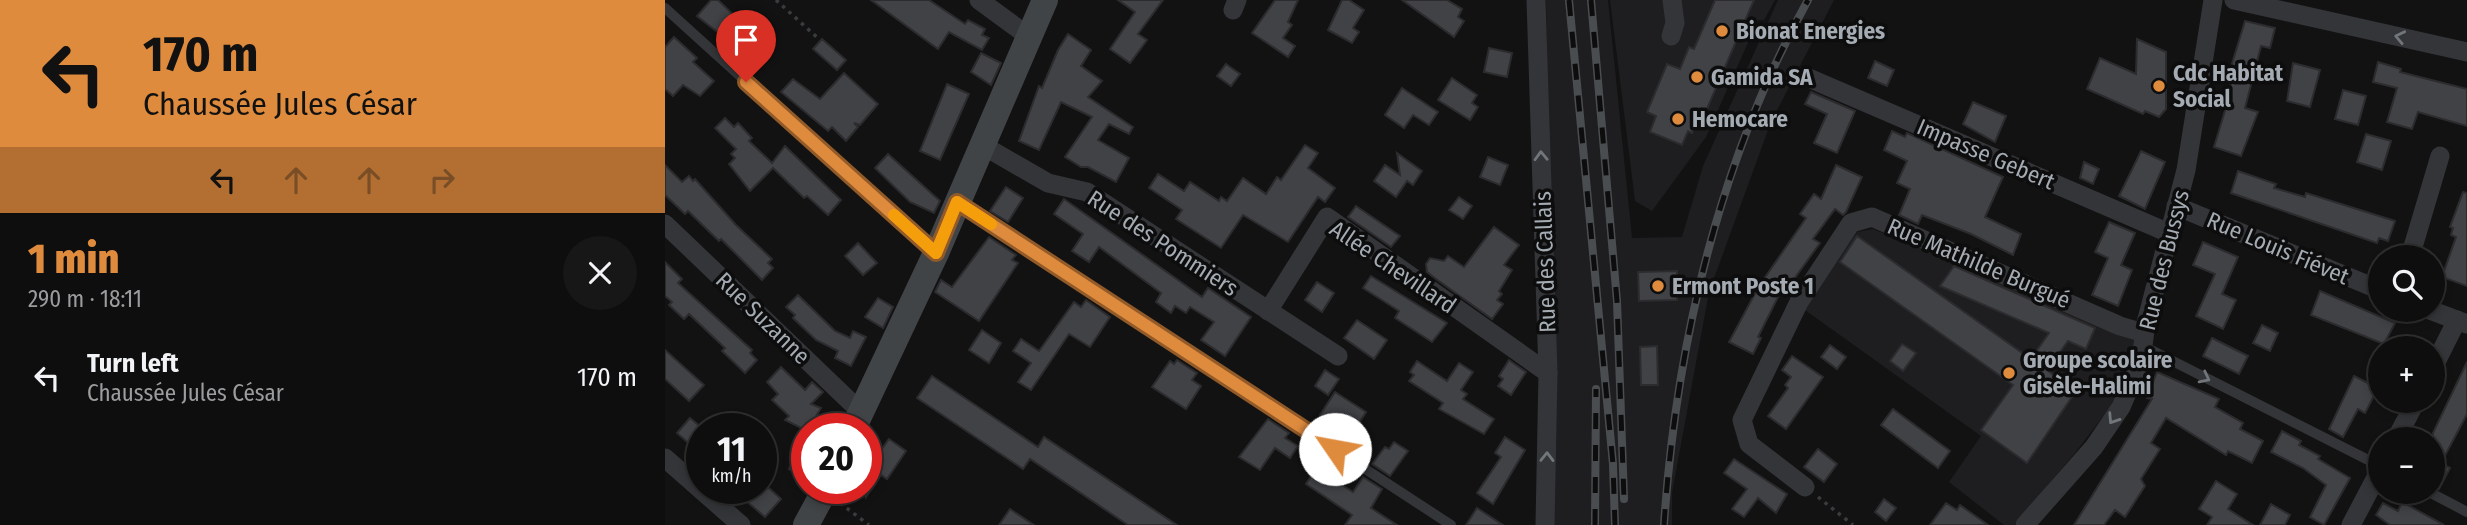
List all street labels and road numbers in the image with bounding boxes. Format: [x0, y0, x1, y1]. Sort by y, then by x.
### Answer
street label: Impasse Gebert [1913, 112, 2059, 196]
street label: Rue des Pommiers [1083, 184, 1244, 302]
street label: Rue des Bussys [2133, 187, 2195, 333]
street label: Rue des Callais [1529, 191, 1561, 333]
street label: Rue Louis Fiévet [2203, 205, 2354, 291]
street label: Rue Mathilde Burgué [1883, 212, 2075, 314]
street label: Allée Chevillard [1325, 215, 1461, 319]
street label: Rue Suzanne [710, 266, 816, 370]

